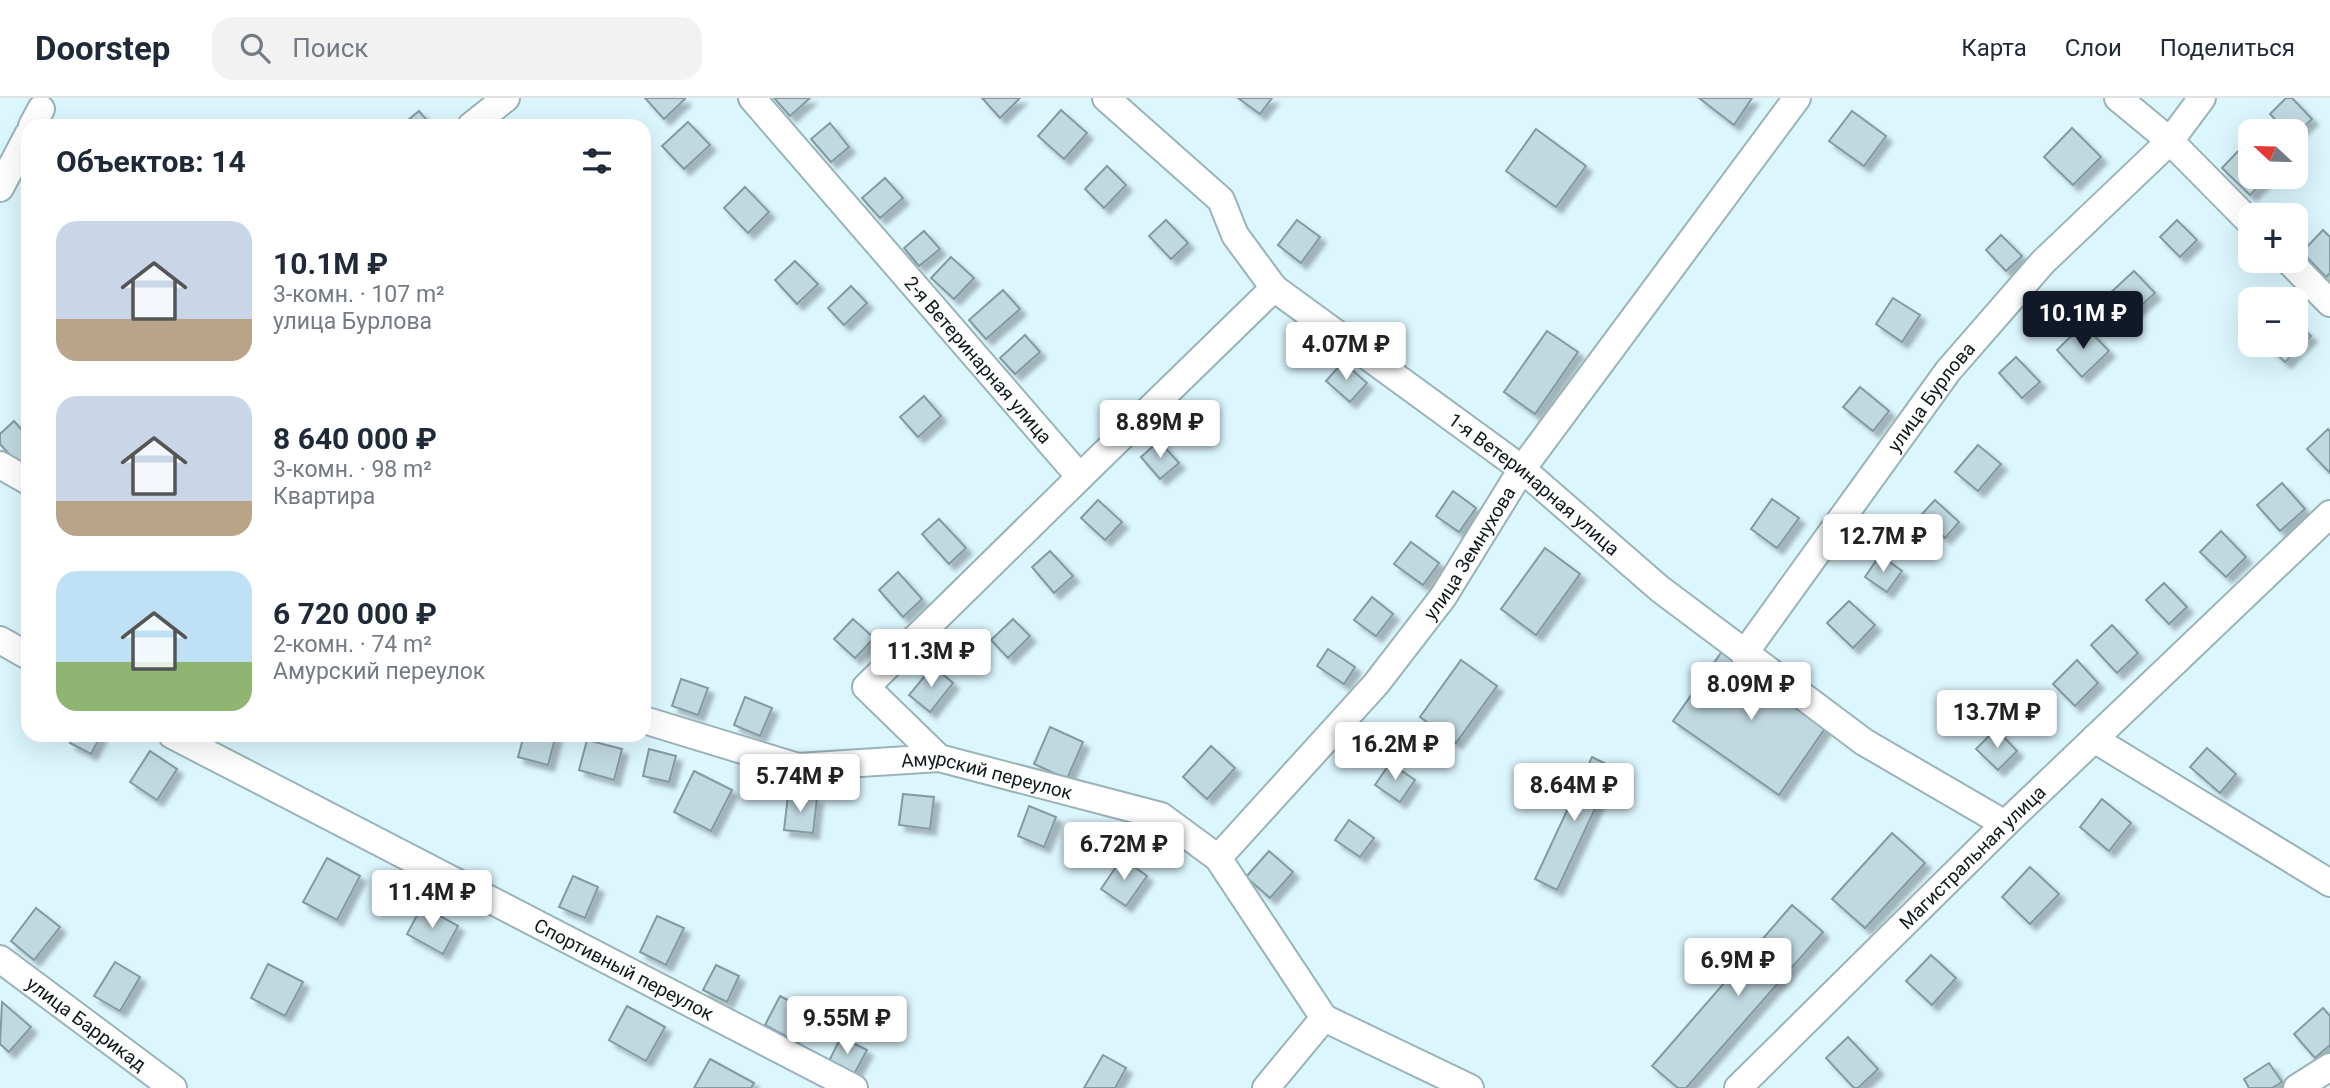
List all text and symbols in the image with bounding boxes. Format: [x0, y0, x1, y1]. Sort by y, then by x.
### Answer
search box [212, 17, 702, 80]
text: Doorstep [35, 29, 170, 68]
icon: search [236, 29, 274, 67]
text: Поиск [292, 33, 368, 63]
text: Карта [1961, 34, 2027, 62]
text: Слои [2065, 34, 2122, 62]
text: Поделиться [2160, 34, 2295, 62]
north arrow [2238, 119, 2308, 189]
map controls [2238, 119, 2308, 357]
icon: filters [578, 142, 616, 180]
text: Объектов: 14 [56, 144, 246, 179]
button: + [2238, 203, 2308, 273]
text: 10.1M ₽ [273, 246, 388, 281]
icon: home [112, 249, 196, 333]
street label: 2-я Ветеринарная улица [900, 271, 1057, 448]
text: 3-комн. · 107 m² [273, 281, 445, 308]
button: − [2238, 287, 2308, 357]
pin: 10.1M ₽ [2018, 292, 2148, 351]
text: 10.1M ₽ [2039, 300, 2127, 327]
text: улица Бурлова [273, 308, 432, 335]
pin: 4.07M ₽ [1281, 322, 1411, 382]
text: 4.07M ₽ [1302, 331, 1390, 358]
street label: улица Бурлова [1882, 337, 1980, 456]
pin: 8.89M ₽ [1095, 400, 1225, 460]
street label: 1-я Ветеринарная улица [1444, 408, 1624, 560]
text: 8.89M ₽ [1116, 409, 1204, 436]
text: 8 640 000 ₽ [273, 421, 437, 456]
icon: home [112, 424, 196, 508]
text: 3-комн. · 98 m² [273, 456, 432, 483]
street label: улица Земнухова [1418, 482, 1520, 624]
text: Квартира [273, 483, 375, 510]
pin: 12.7M ₽ [1818, 514, 1948, 574]
text: 12.7M ₽ [1839, 523, 1927, 550]
text: 6 720 000 ₽ [273, 596, 437, 631]
icon: home [112, 599, 196, 683]
pin: 11.3M ₽ [866, 630, 996, 689]
text: 2-комн. · 74 m² [273, 631, 432, 658]
text: 11.3M ₽ [887, 638, 975, 665]
text: Амурский переулок [273, 658, 485, 685]
pin: 8.09M ₽ [1686, 662, 1816, 722]
text: 8.09M ₽ [1707, 671, 1795, 698]
pin: 13.7M ₽ [1932, 690, 2062, 750]
text: 13.7M ₽ [1953, 699, 2041, 726]
pin: 16.2M ₽ [1330, 722, 1460, 782]
text: 16.2M ₽ [1351, 731, 1439, 758]
street label: Амурский переулок [900, 746, 1076, 804]
pin: 5.74M ₽ [735, 754, 865, 814]
text: 5.74M ₽ [756, 763, 844, 790]
pin: 8.64M ₽ [1509, 764, 1639, 823]
text: 8.64M ₽ [1530, 772, 1618, 799]
street label: Магистральная улица [1894, 780, 2050, 934]
pin: 6.72M ₽ [1059, 822, 1189, 882]
text: 6.72M ₽ [1080, 831, 1168, 858]
pin: 11.4M ₽ [367, 870, 497, 930]
text: 11.4M ₽ [388, 879, 476, 906]
street label: Спортивный переулок [530, 913, 718, 1025]
pin: 6.9M ₽ [1681, 939, 1795, 998]
text: 6.9M ₽ [1700, 947, 1776, 974]
street label: улица Баррикад [22, 971, 151, 1076]
pin: 9.55M ₽ [782, 996, 912, 1056]
text: 9.55M ₽ [803, 1005, 891, 1032]

